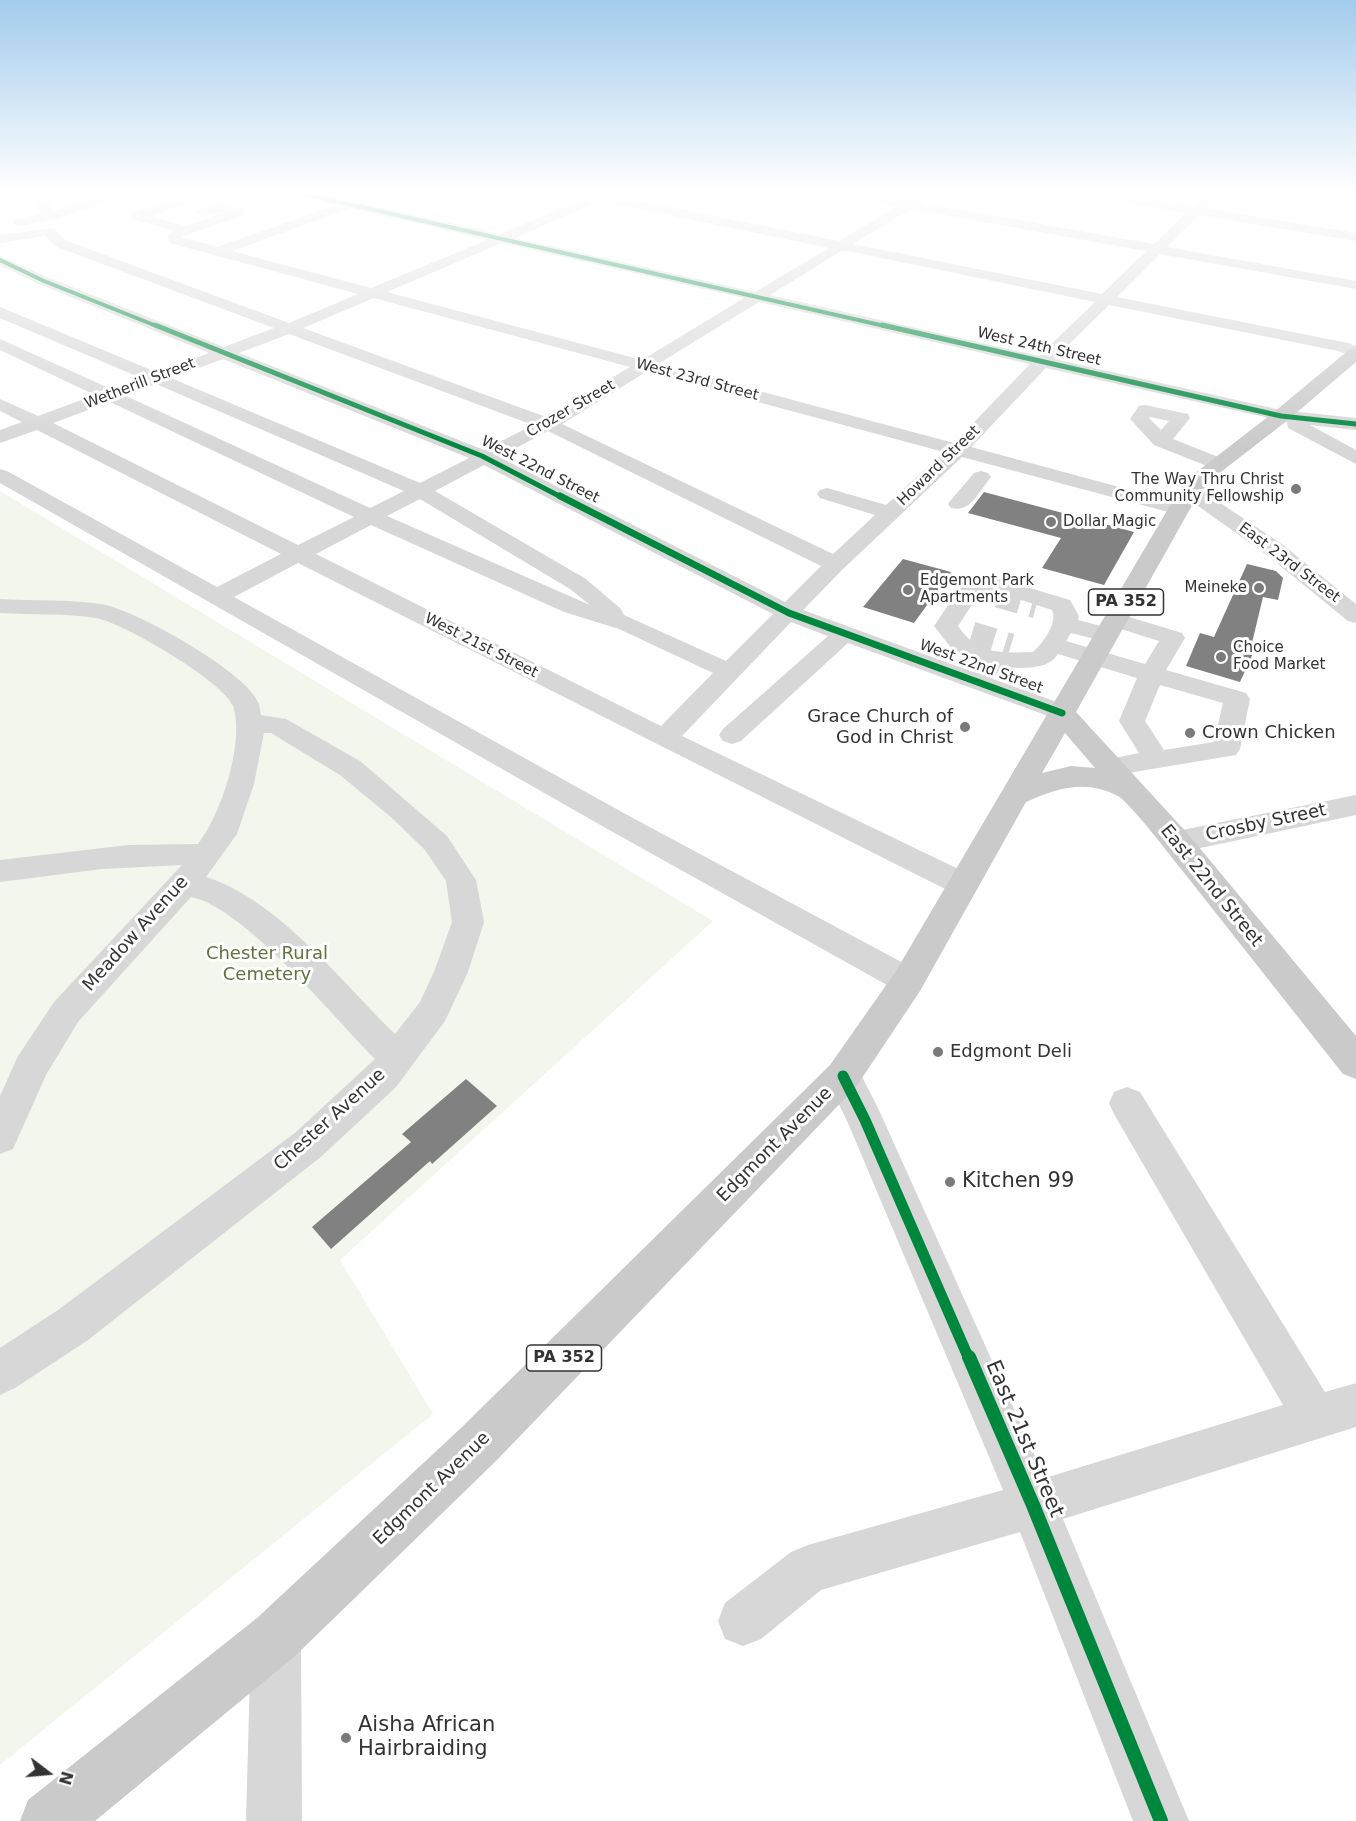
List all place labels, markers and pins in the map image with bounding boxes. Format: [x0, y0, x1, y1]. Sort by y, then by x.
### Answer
place label: The Way Thru Christ Community Fellowship [1115, 471, 1284, 506]
marker: The Way Thru Christ Community Fellowship [1289, 482, 1303, 496]
place label: Dollar Magic [1063, 513, 1156, 531]
marker: Dollar Magic [1044, 515, 1058, 529]
place label: Edgemont Park Apartments [920, 572, 1034, 607]
place label: Meineke [1185, 579, 1247, 597]
marker: Meineke [1252, 581, 1266, 595]
marker: Edgemont Park Apartments [901, 583, 915, 597]
place label: Choice Food Market [1233, 639, 1325, 674]
marker: Choice Food Market [1214, 650, 1228, 664]
place label: Grace Church of God in Christ [807, 706, 953, 748]
marker: Grace Church of God in Christ [958, 720, 972, 734]
place label: Crown Chicken [1202, 722, 1336, 744]
marker: Crown Chicken [1183, 726, 1197, 740]
place label: Edgmont Deli [950, 1041, 1072, 1063]
marker: Edgmont Deli [931, 1045, 945, 1059]
place label: Kitchen 99 [962, 1169, 1074, 1195]
marker: Kitchen 99 [943, 1175, 957, 1189]
place label: Aisha African Hairbraiding [358, 1713, 495, 1763]
marker: Aisha African Hairbraiding [339, 1731, 353, 1745]

